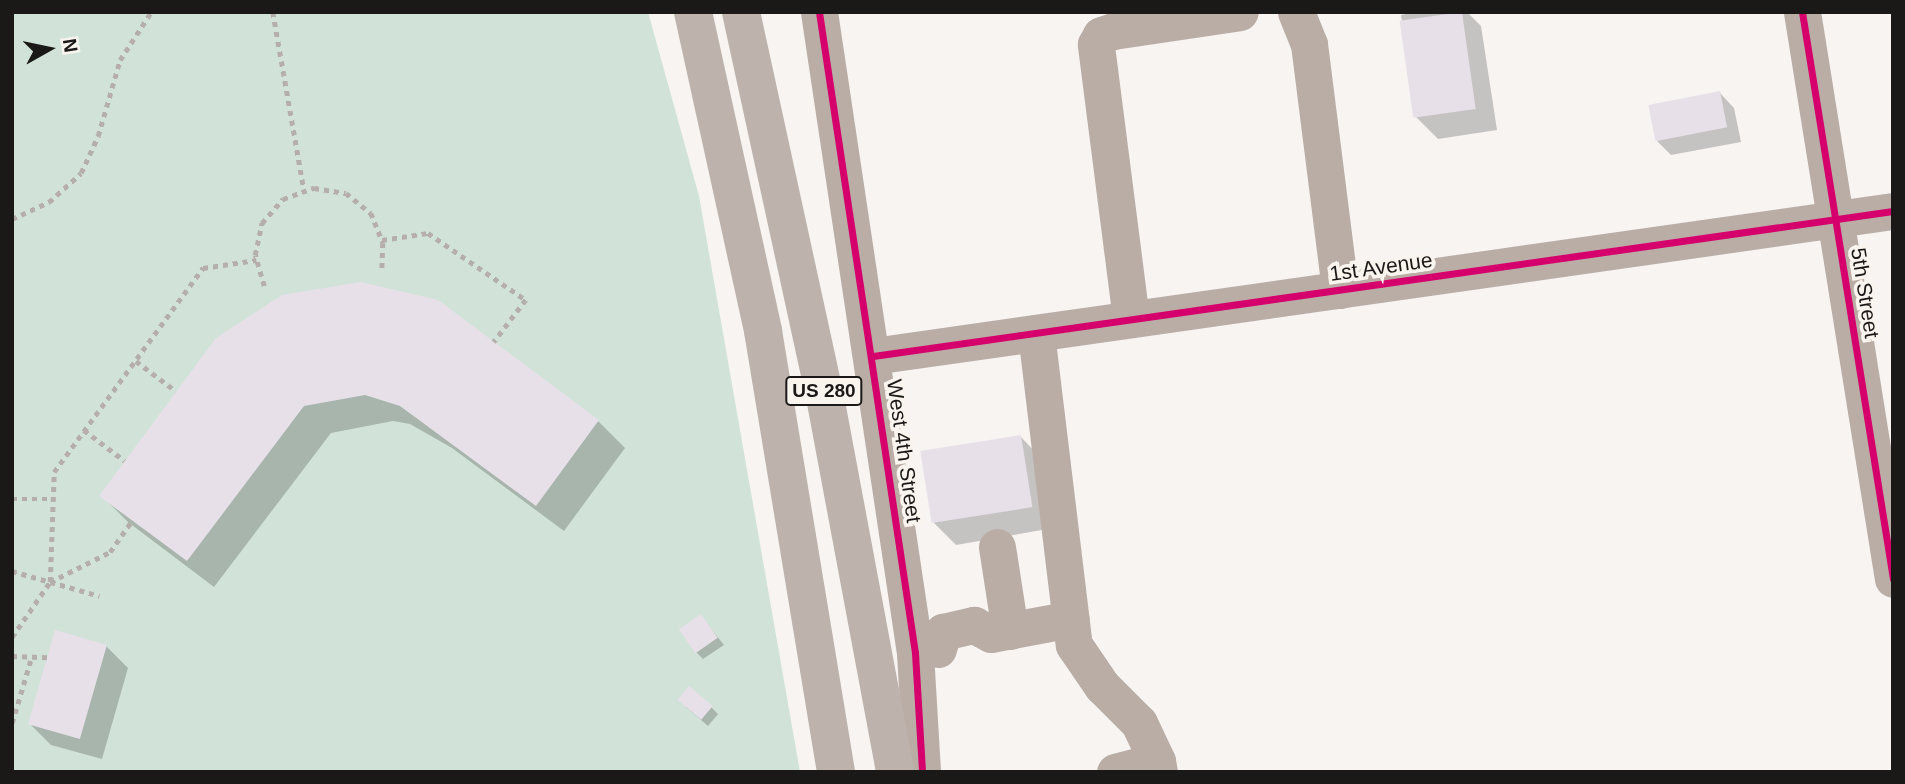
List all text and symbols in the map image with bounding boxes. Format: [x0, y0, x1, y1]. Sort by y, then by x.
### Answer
north arrow [14, 14, 84, 84]
text: N [59, 37, 82, 54]
street label: 5th Street [1845, 246, 1885, 340]
street label: 1st Avenue [1327, 247, 1435, 287]
road number: US 280 [784, 376, 864, 406]
street label: West 4th Street [881, 378, 927, 524]

